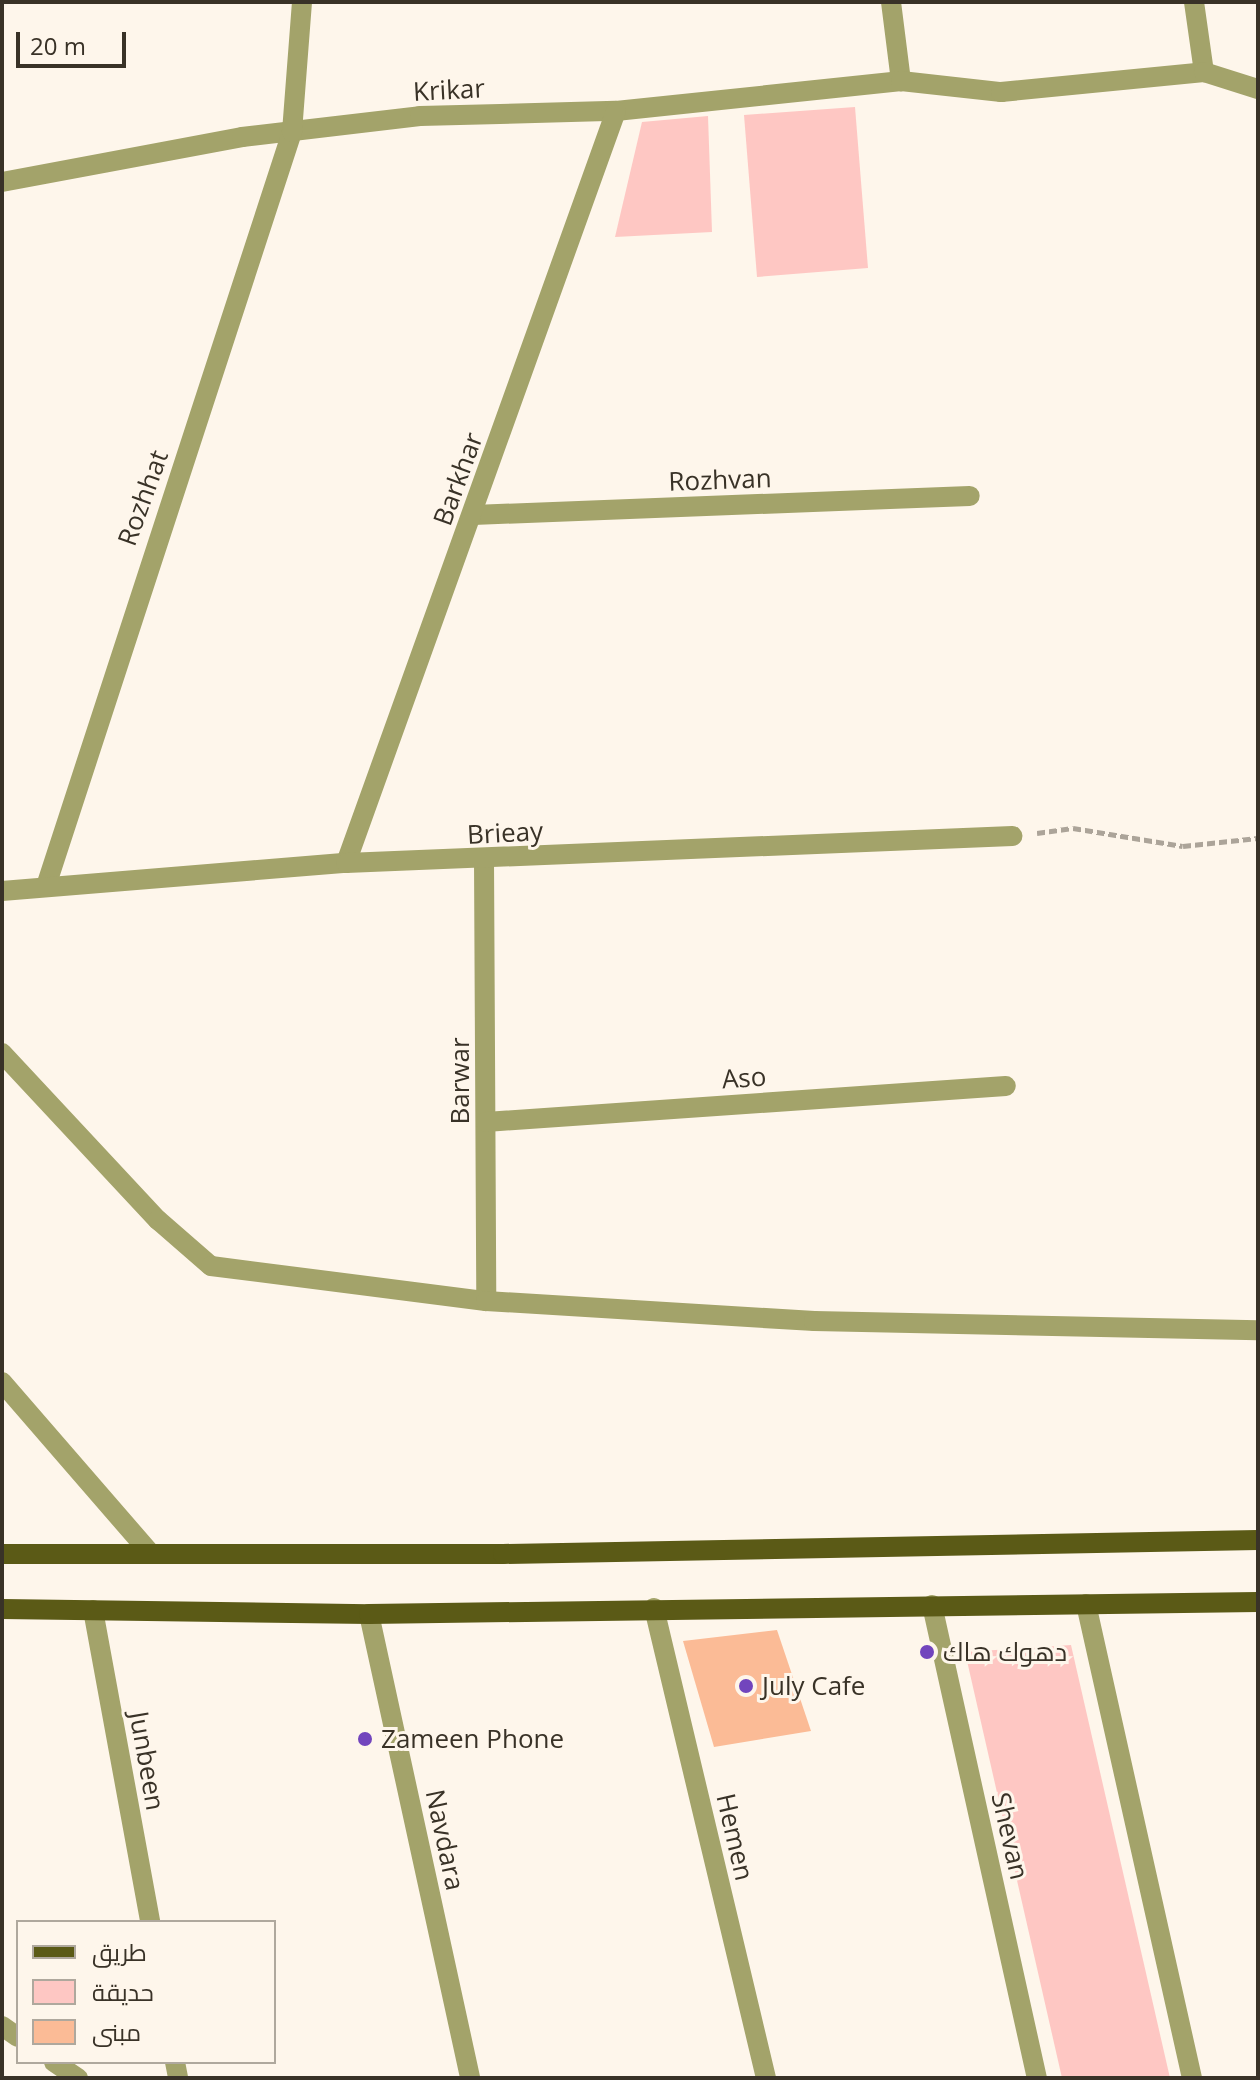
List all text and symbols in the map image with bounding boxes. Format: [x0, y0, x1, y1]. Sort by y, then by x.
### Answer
scale bar [20, 16, 130, 66]
text: 20 m [30, 29, 86, 62]
street label: Krikar [412, 73, 486, 107]
street label: Barkhar [427, 428, 489, 530]
street label: Rozhhat [111, 446, 175, 550]
street label: Rozhvan [668, 463, 772, 497]
street label: Brieay [466, 815, 544, 851]
street label: Barwar [444, 1037, 476, 1125]
street label: Aso [721, 1061, 767, 1095]
place label: دهوك هاك [943, 1636, 1067, 1668]
marker: دهوك هاك [918, 1643, 936, 1661]
place label: July Cafe [762, 1670, 865, 1702]
marker: July Cafe [737, 1677, 755, 1695]
street label: Junbeen [123, 1709, 171, 1813]
place label: Zameen Phone [381, 1723, 564, 1755]
marker: Zameen Phone [356, 1730, 374, 1748]
street label: Navdara [419, 1787, 471, 1893]
street label: Hemen [710, 1790, 760, 1884]
street label: Shevan [985, 1790, 1035, 1882]
legend [16, 1920, 276, 2064]
text: طريق [92, 1935, 147, 1968]
text: حديقة [92, 1975, 154, 2008]
text: مبنى [92, 2015, 141, 2048]

